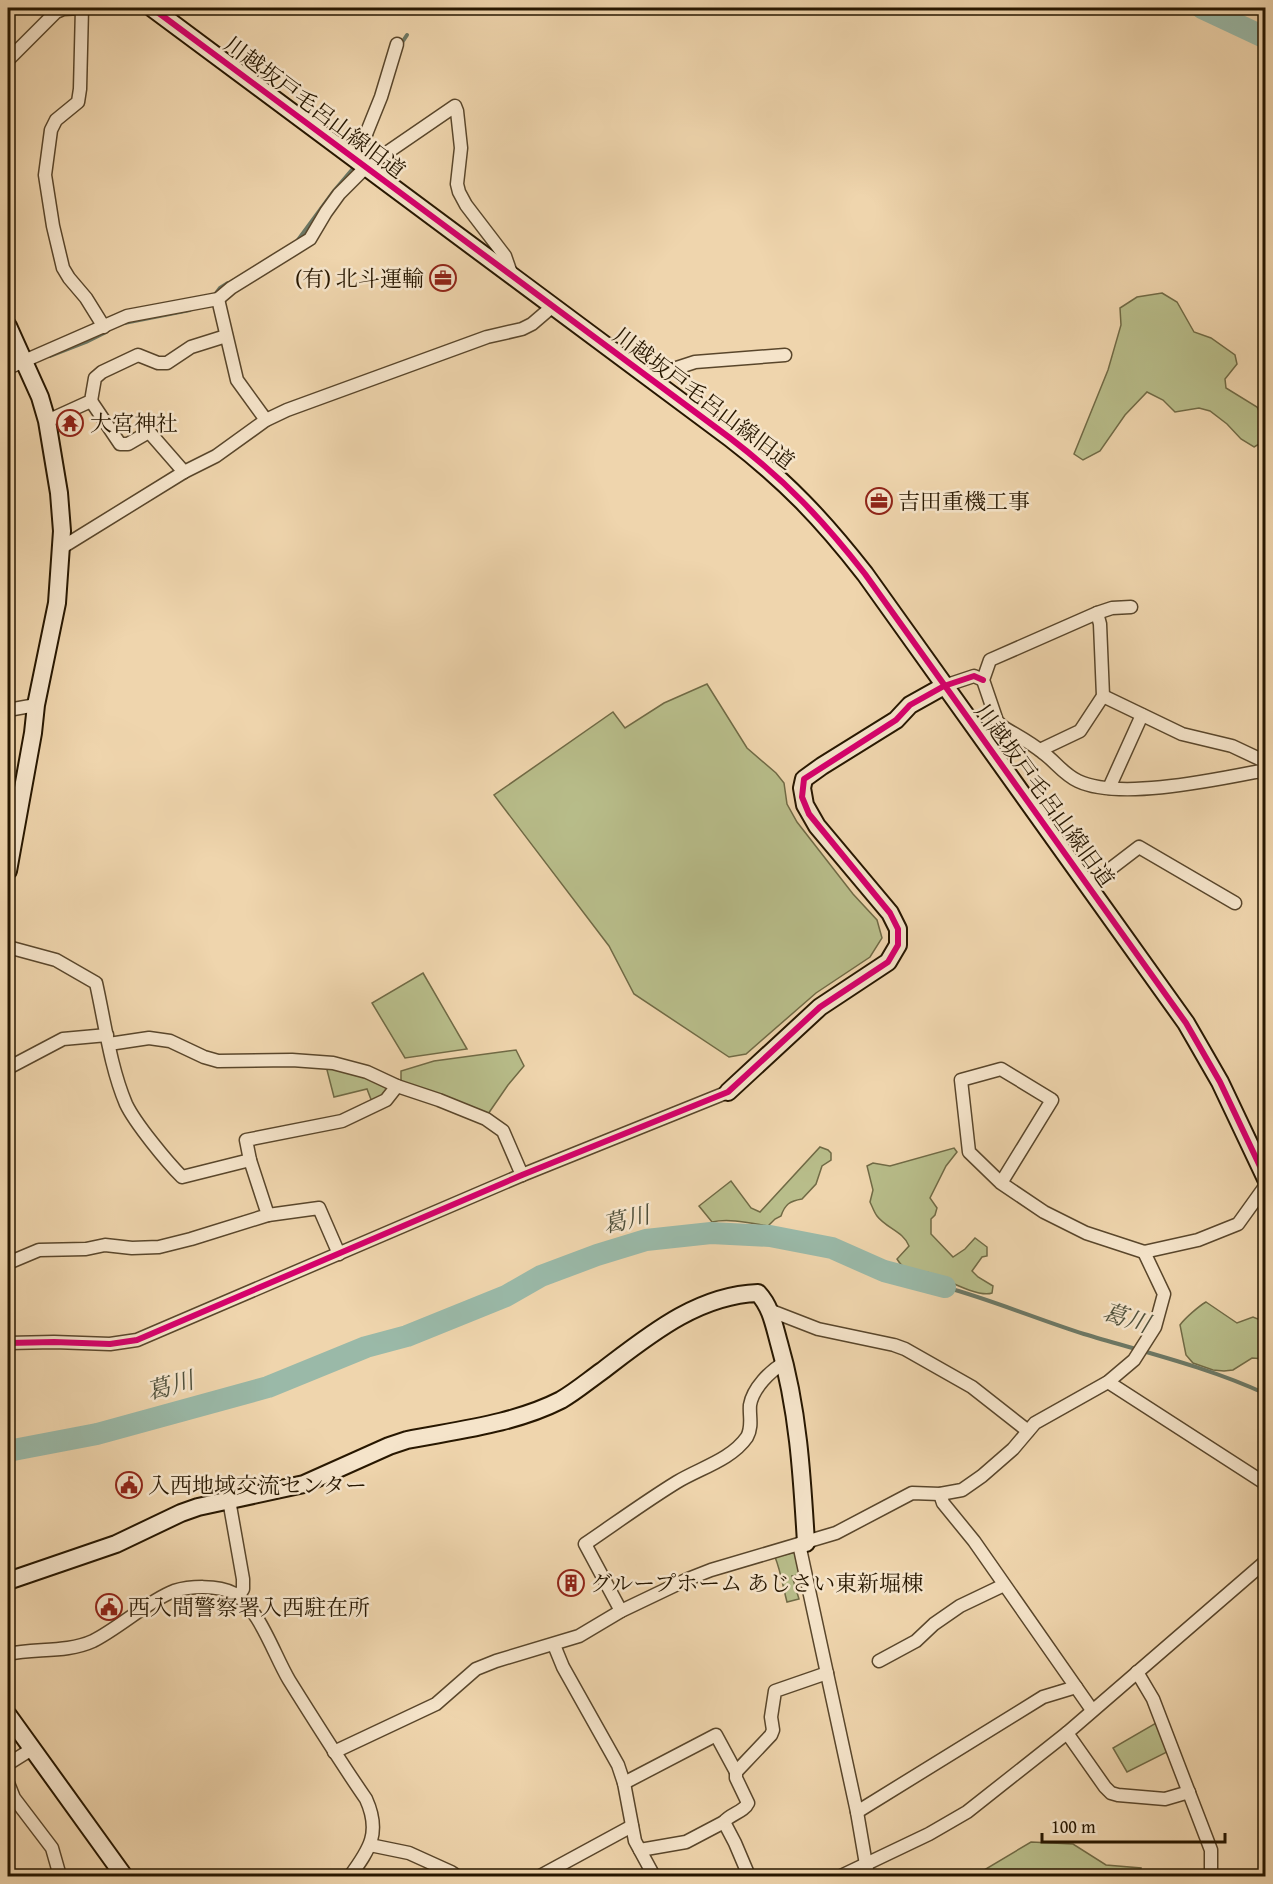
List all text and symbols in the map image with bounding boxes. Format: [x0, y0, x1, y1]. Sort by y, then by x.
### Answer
street label: 川越坂戸毛呂山線旧道 [218, 28, 412, 186]
place label: (有) 北斗運輸 [295, 262, 424, 294]
office icon: (有) 北斗運輸 [428, 263, 458, 293]
street label: 川越坂戸毛呂山線旧道 [607, 319, 801, 477]
place label: 大宮神社 [90, 407, 178, 439]
temple icon: 大宮神社 [55, 408, 85, 438]
place label: 吉田重機工事 [898, 485, 1030, 517]
office icon: 吉田重機工事 [864, 486, 894, 516]
street label: 川越坂戸毛呂山線旧道 [967, 697, 1123, 893]
water label: 葛川 [598, 1196, 656, 1242]
water label: 葛川 [1098, 1294, 1157, 1342]
water label: 葛川 [142, 1361, 201, 1409]
place label: 入西地域交流センター [148, 1469, 367, 1501]
public building icon: 入西地域交流センター [114, 1470, 144, 1500]
place label: グループホーム あじさい東新堀棟 [590, 1567, 923, 1599]
building icon: グループホーム あじさい東新堀棟 [556, 1568, 586, 1598]
place label: 西入間警察署入西駐在所 [128, 1591, 370, 1623]
public building icon: 西入間警察署入西駐在所 [94, 1592, 124, 1622]
scale bar [1042, 1806, 1225, 1844]
text: 100 m [1051, 1813, 1096, 1840]

